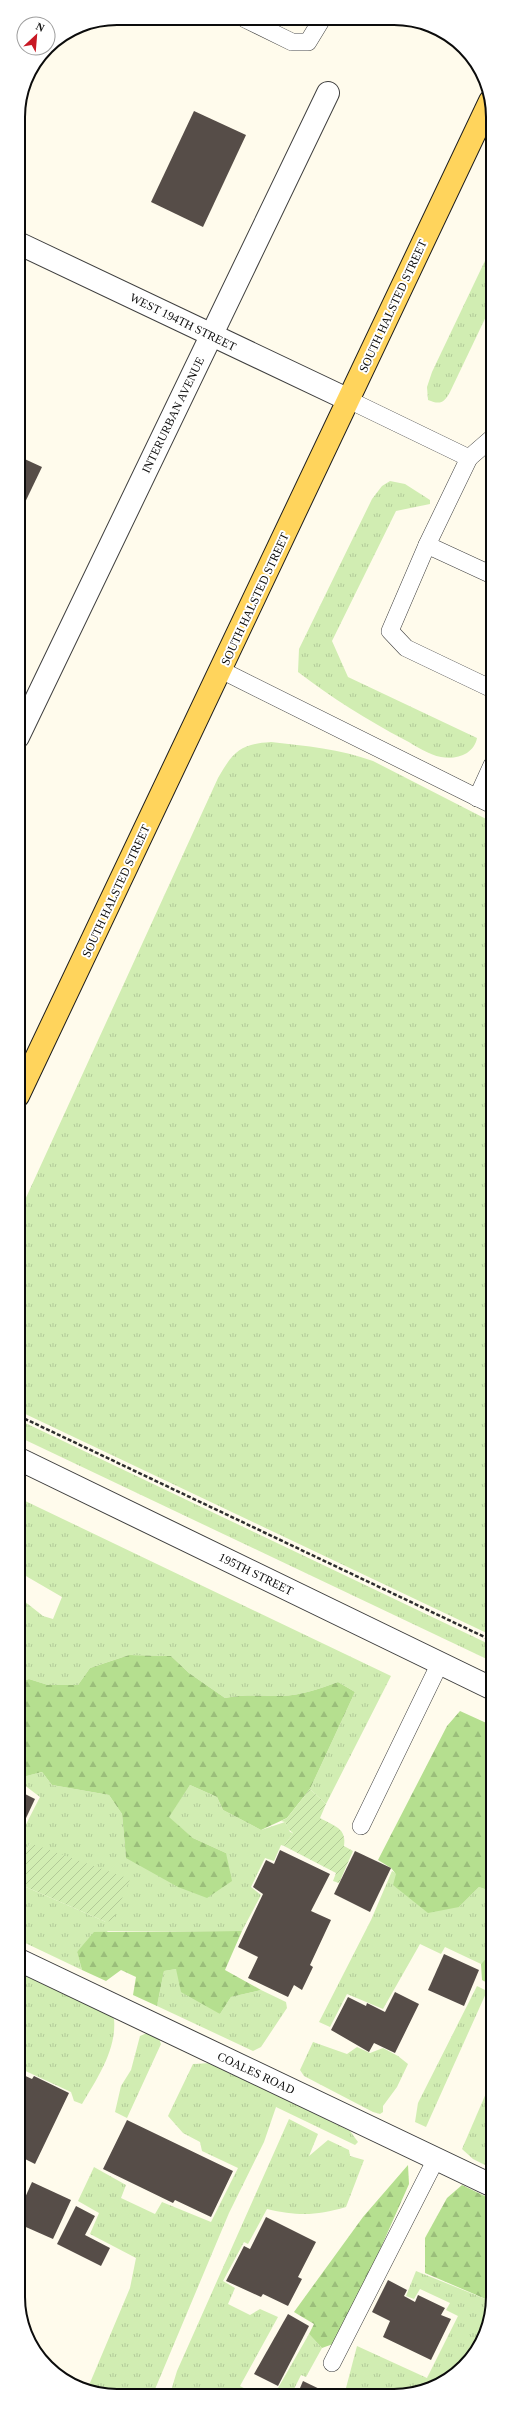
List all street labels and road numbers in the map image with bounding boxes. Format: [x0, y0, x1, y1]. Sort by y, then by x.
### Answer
street label: SOUTH HALSTED STREET [356, 237, 430, 375]
street label: WEST 194TH STREET [128, 290, 239, 354]
street label: INTERURBAN AVENUE [139, 355, 207, 475]
street label: SOUTH HALSTED STREET [218, 530, 292, 668]
street label: SOUTH HALSTED STREET [79, 822, 153, 960]
street label: 195TH STREET [217, 1550, 296, 1598]
street label: COALES ROAD [215, 2049, 297, 2097]

